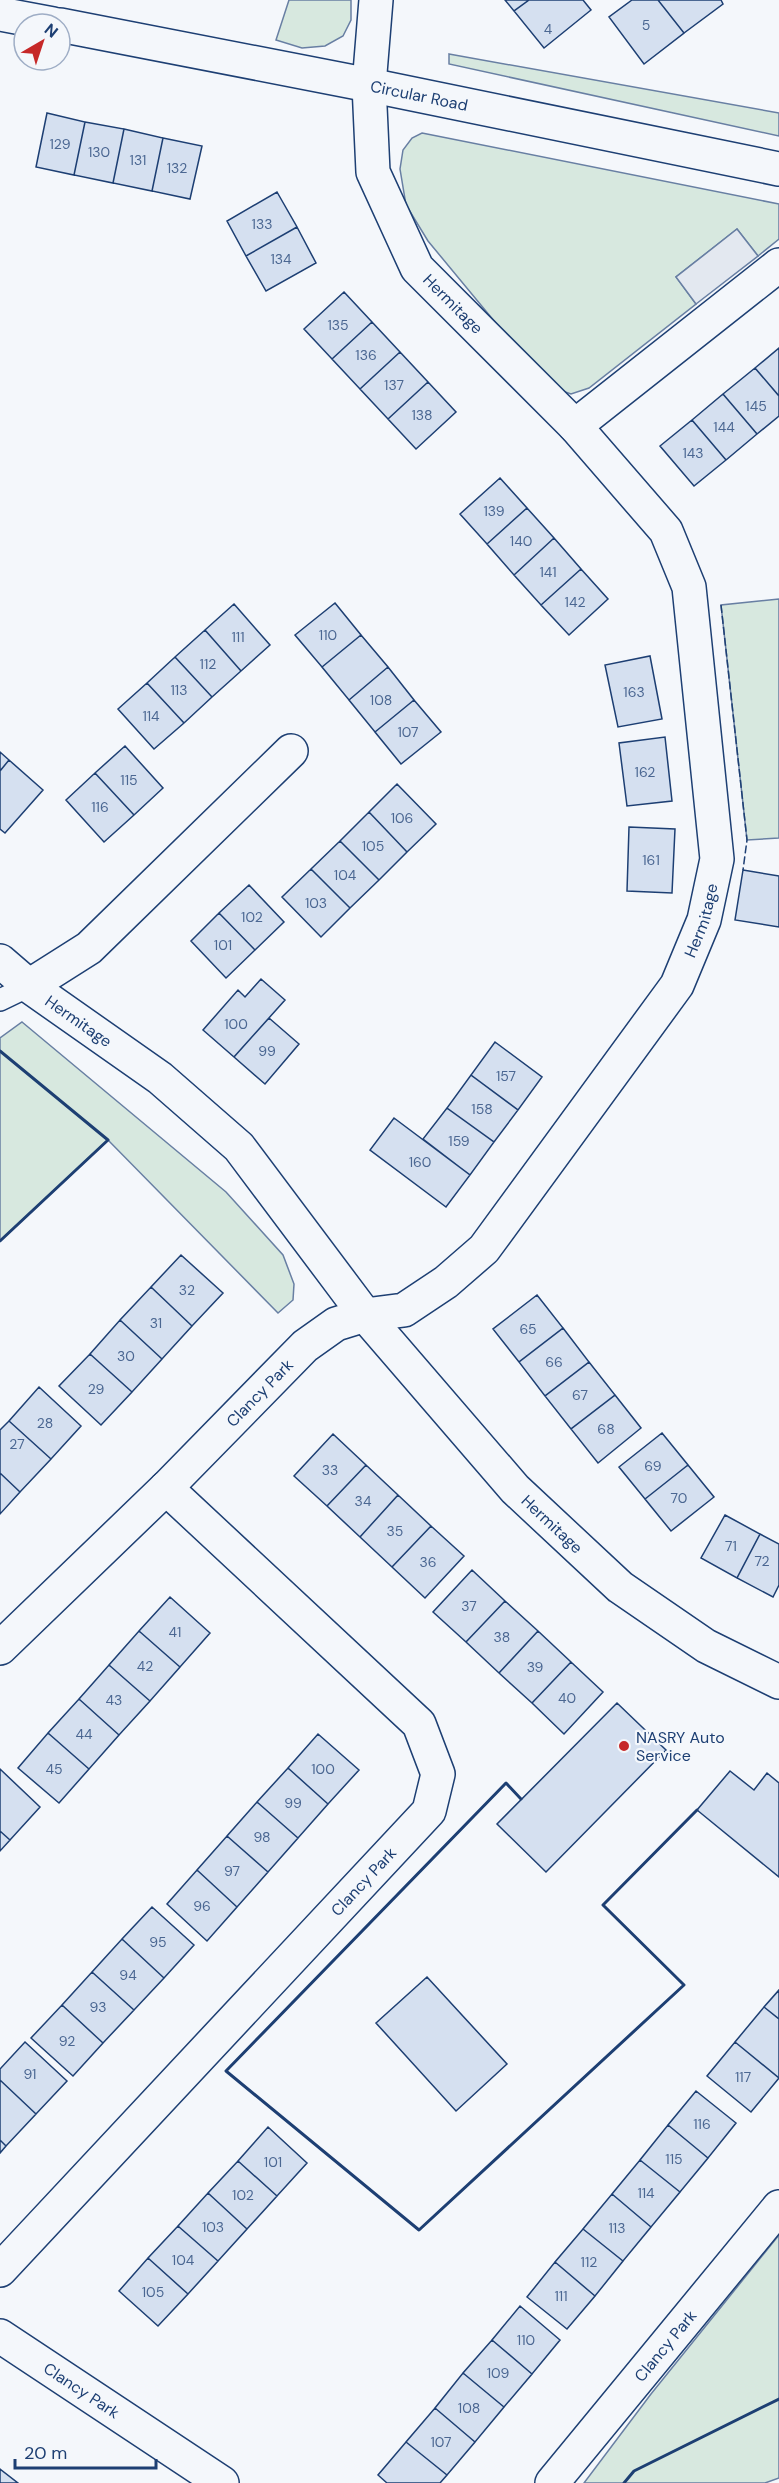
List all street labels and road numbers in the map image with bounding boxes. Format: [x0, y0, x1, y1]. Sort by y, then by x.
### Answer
street label: Circular Road [369, 75, 470, 116]
street label: Hermitage [418, 269, 488, 339]
street label: Hermitage [679, 881, 722, 961]
street label: Hermitage [41, 990, 116, 1052]
street label: Clancy Park [221, 1354, 297, 1431]
street label: Hermitage [517, 1490, 588, 1558]
street label: Clancy Park [326, 1842, 401, 1920]
street label: Clancy Park [629, 2305, 701, 2386]
street label: Clancy Park [40, 2357, 124, 2423]

